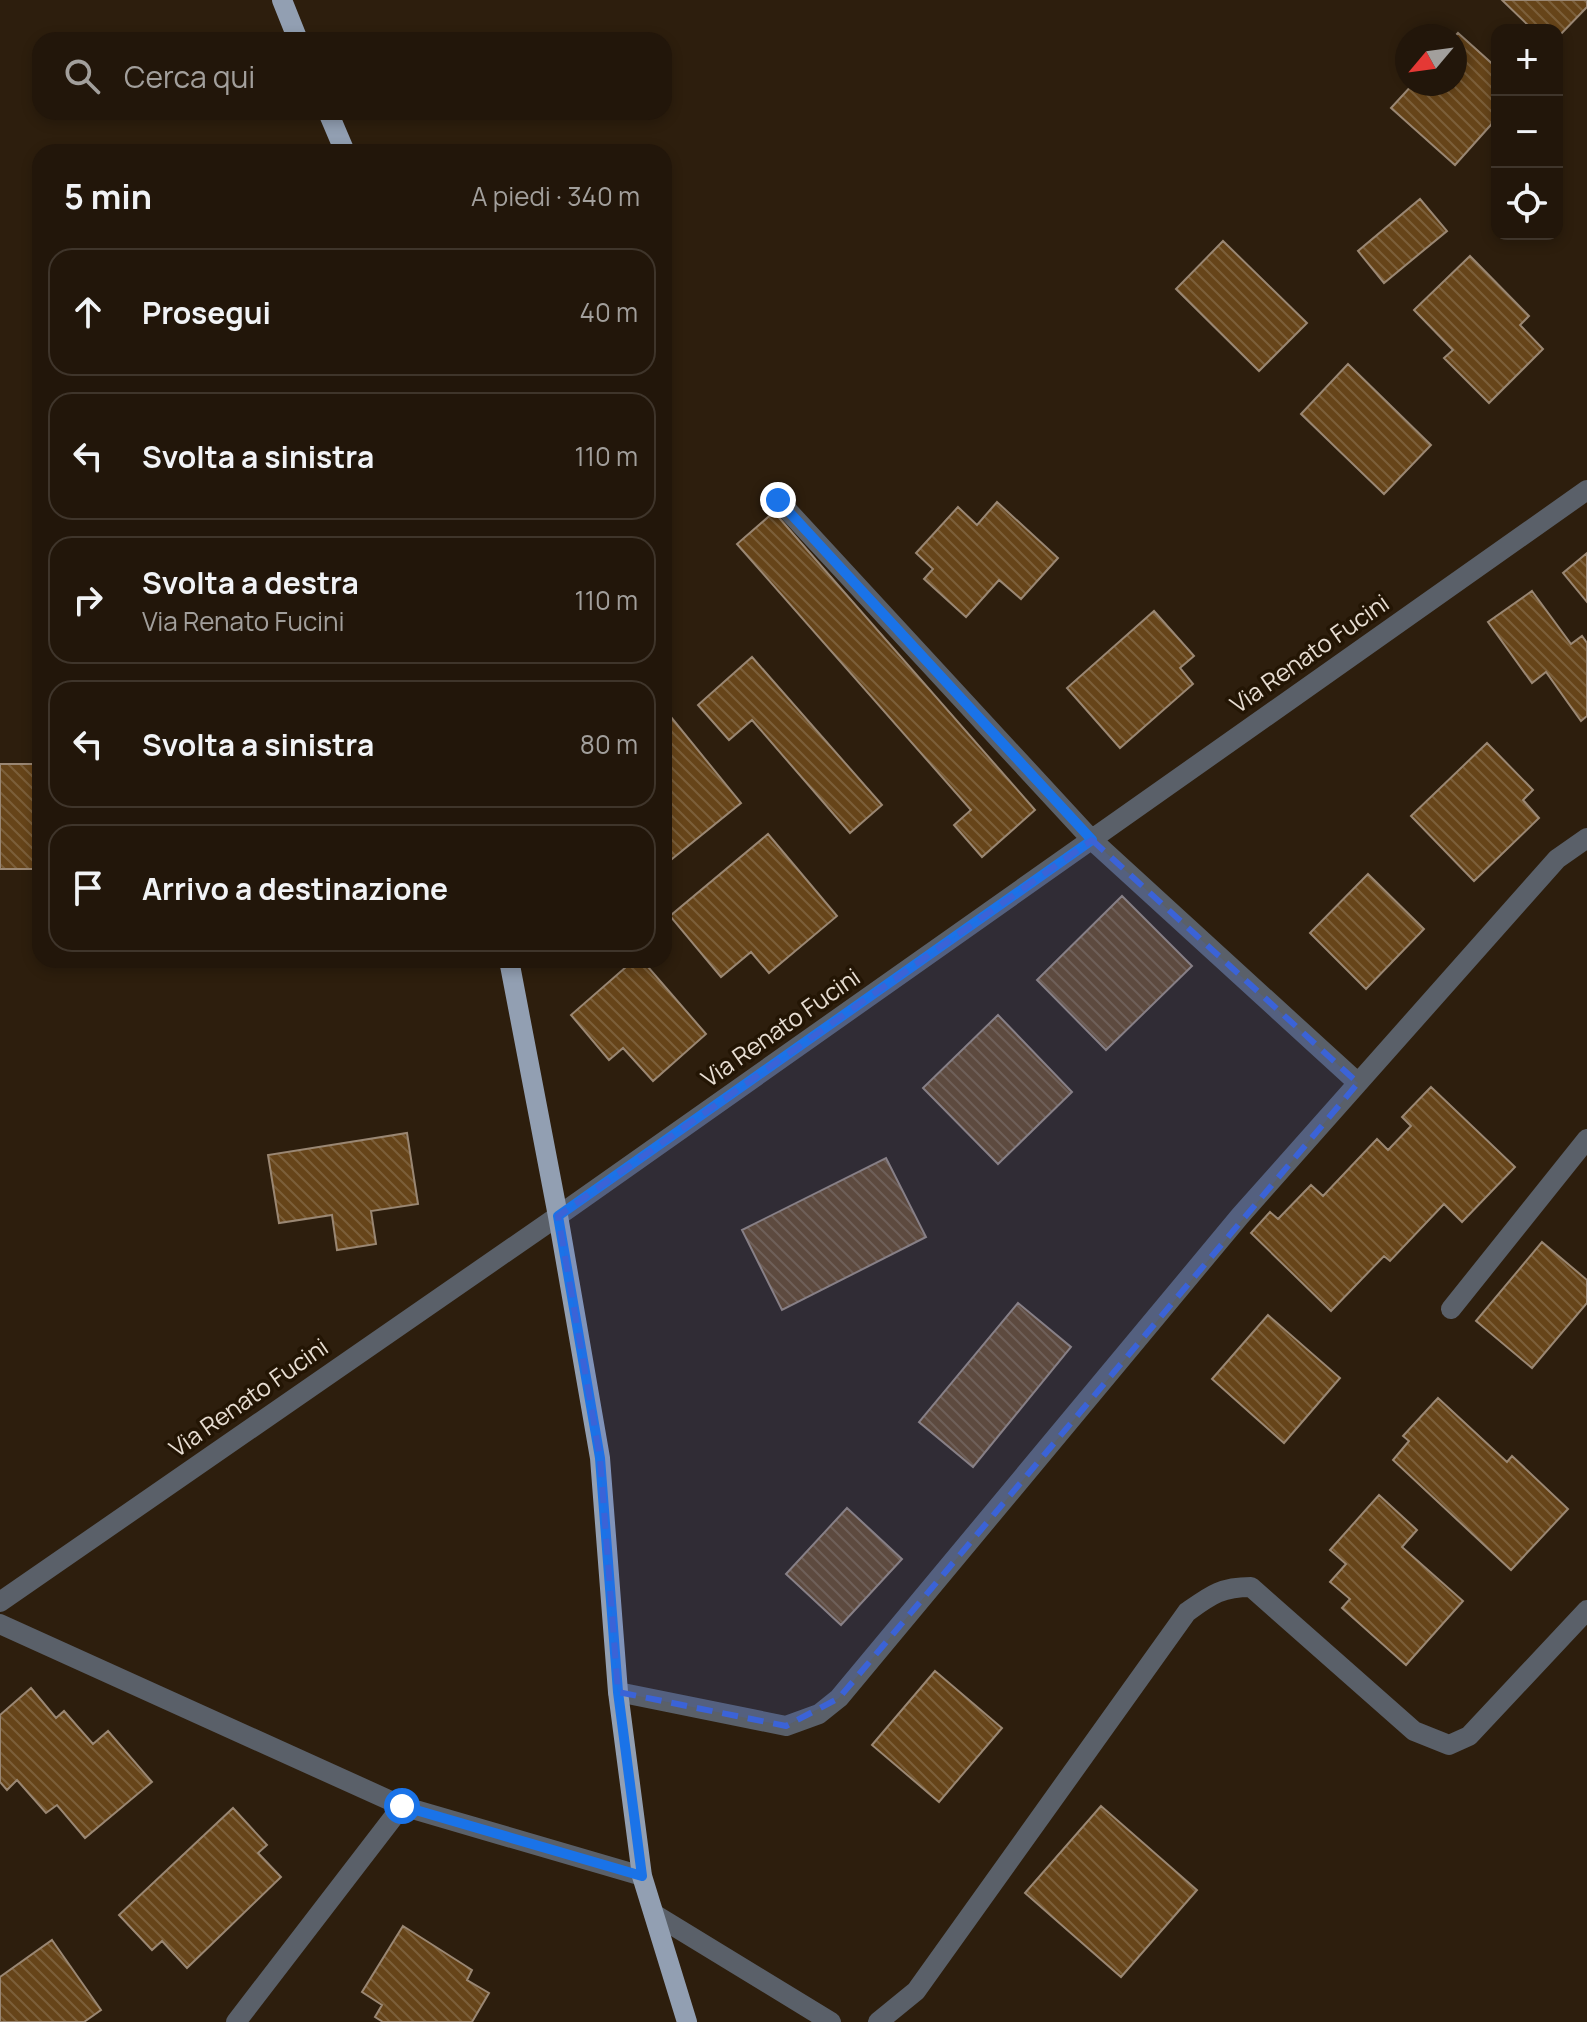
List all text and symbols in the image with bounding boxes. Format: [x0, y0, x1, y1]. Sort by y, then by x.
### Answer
north arrow [1395, 24, 1467, 96]
map controls [1491, 24, 1563, 240]
button: + [1491, 24, 1563, 96]
search box [32, 32, 672, 120]
icon: search [60, 54, 104, 98]
text: Cerca qui [124, 56, 255, 97]
button: − [1491, 96, 1563, 168]
button: locate [1491, 168, 1563, 240]
text: 5 min [64, 173, 152, 219]
text: A piedi · 340 m [471, 178, 640, 214]
icon: ahead [66, 290, 110, 334]
text: Prosegui [142, 292, 271, 333]
text: 40 m [580, 294, 638, 330]
icon: left [66, 434, 110, 478]
text: Svolta a sinistra [142, 436, 374, 477]
text: 110 m [575, 438, 638, 474]
route end [760, 482, 796, 518]
text: Svolta a destra [142, 562, 359, 603]
icon: right [66, 578, 110, 622]
text: 110 m [575, 582, 638, 618]
street label: Via Renato Fucini [1223, 586, 1395, 720]
text: Via Renato Fucini [142, 603, 345, 639]
icon: left [66, 722, 110, 766]
text: Svolta a sinistra [142, 724, 374, 765]
text: 80 m [580, 726, 638, 762]
icon: arrive [66, 866, 110, 910]
text: Arrivo a destinazione [142, 868, 448, 909]
street label: Via Renato Fucini [694, 960, 866, 1094]
street label: Via Renato Fucini [162, 1330, 334, 1464]
route start [384, 1788, 420, 1824]

